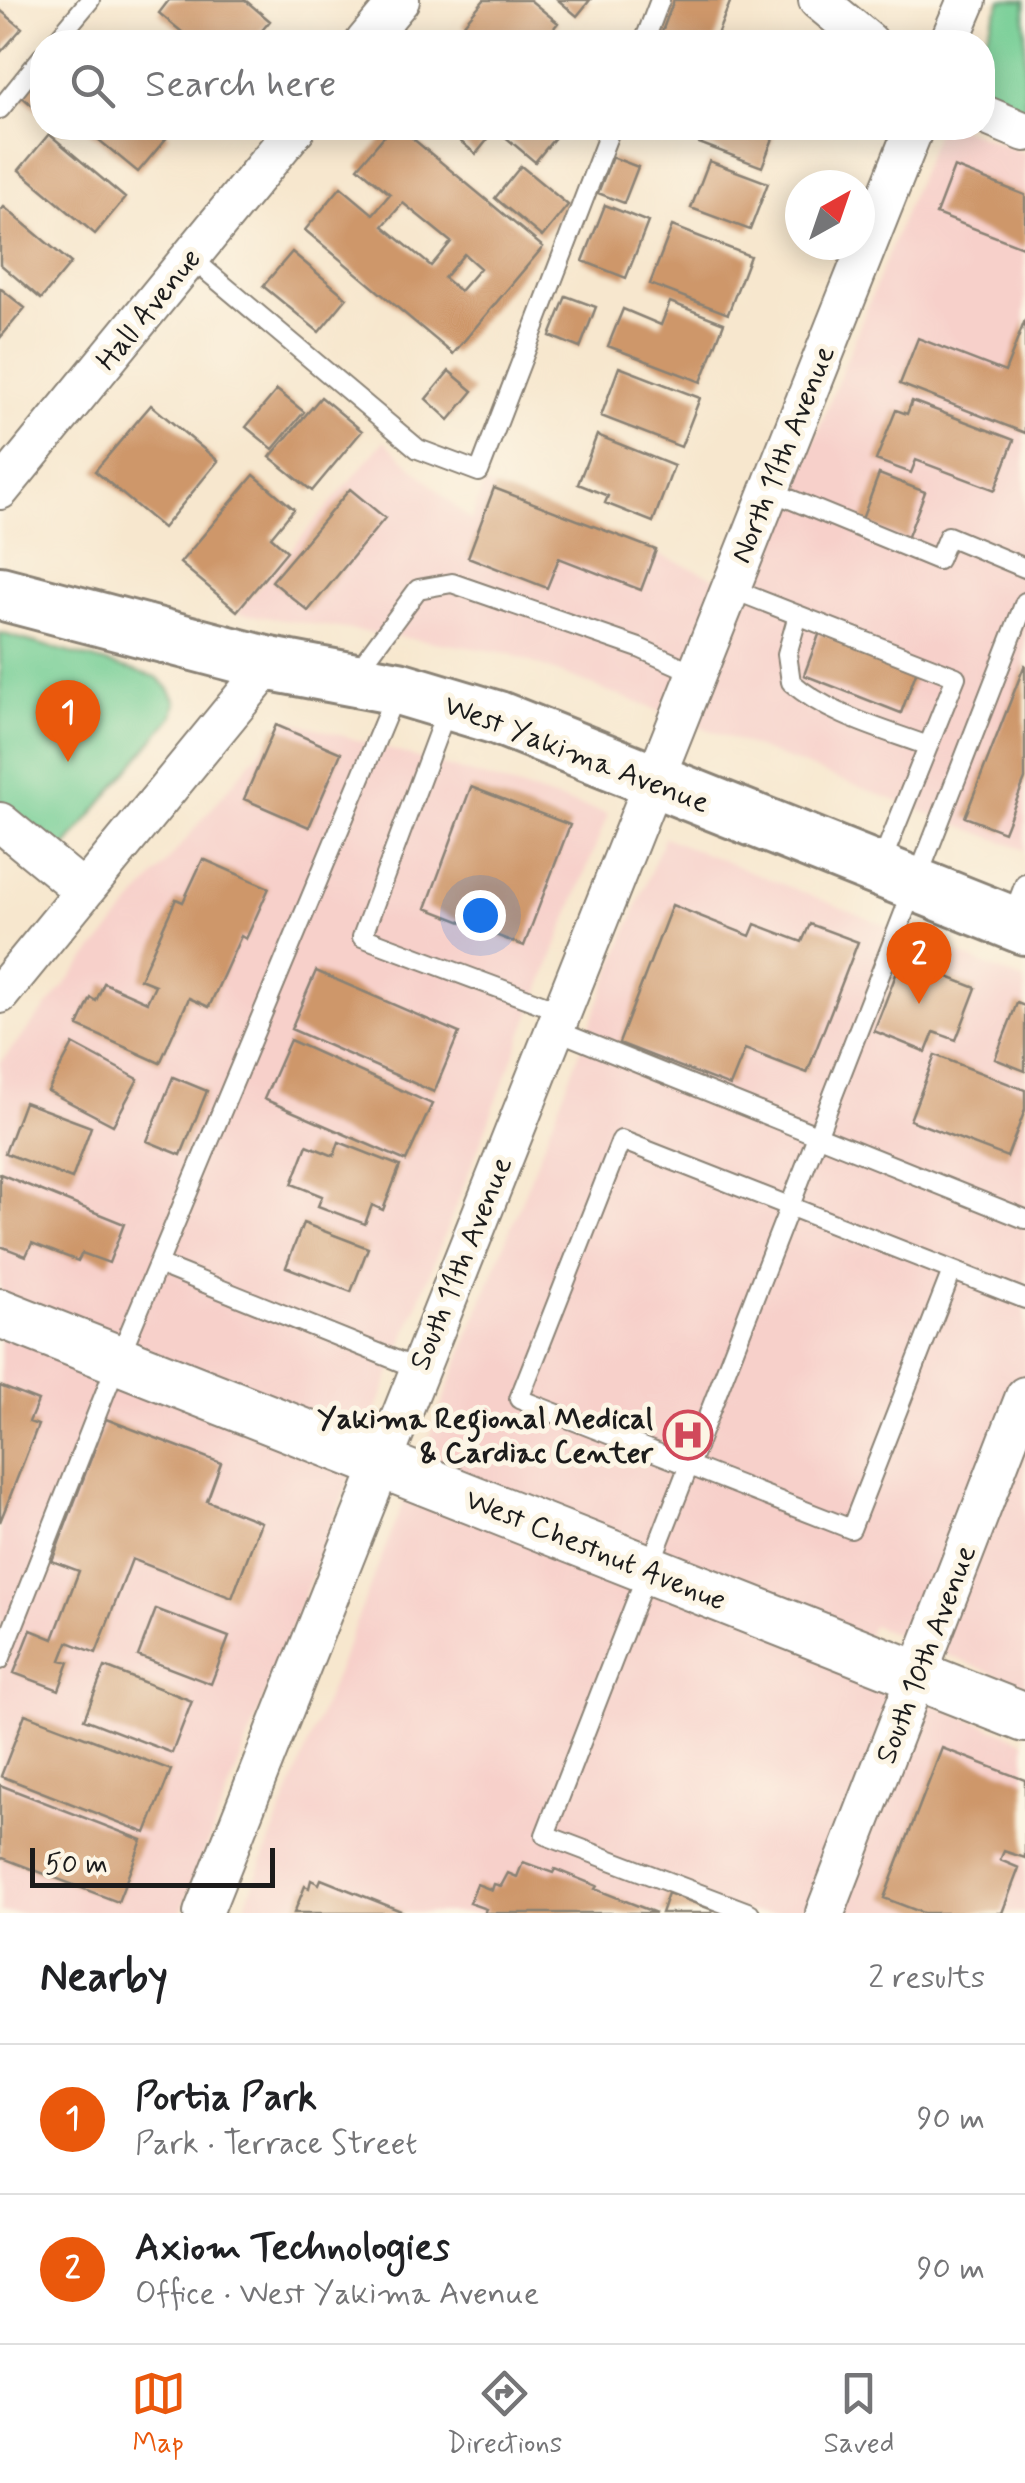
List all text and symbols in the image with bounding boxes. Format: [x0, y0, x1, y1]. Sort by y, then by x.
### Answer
search box [30, 30, 995, 140]
icon: search [65, 58, 120, 113]
text: Search here [145, 61, 336, 110]
north arrow [785, 170, 875, 260]
street label: Hall Avenue [88, 241, 211, 379]
street label: North 11th Avenue [722, 340, 845, 569]
pin: 1 [36, 680, 100, 762]
street label: West Yakima Avenue [438, 686, 715, 823]
your location [455, 890, 506, 941]
pin: 2 [886, 922, 952, 1004]
street label: South 11th Avenue [401, 1151, 522, 1376]
place label: Yakima Regional Medical & Cardiac Center [317, 1400, 655, 1473]
hospital icon: Yakima Regional Medical & Cardiac Center [662, 1409, 714, 1461]
street label: West Chestnut Avenue [459, 1480, 732, 1621]
street label: South 10th Avenue [867, 1540, 986, 1769]
scale bar [30, 1843, 275, 1888]
text: 50 m [45, 1847, 108, 1884]
text: Nearby [40, 1951, 168, 2006]
text: 2 results [868, 1957, 985, 1999]
text: Portia Park [135, 2074, 317, 2123]
text: 1 [65, 2098, 80, 2140]
text: 90 m [917, 2098, 985, 2140]
text: Park · Terrace Street [135, 2123, 417, 2165]
text: Axiom Technologies [135, 2224, 450, 2273]
text: 2 [65, 2248, 80, 2290]
text: 90 m [917, 2248, 985, 2290]
text: Office · West Yakima Avenue [135, 2273, 539, 2315]
tab: Map [131, 2366, 186, 2463]
tab: Directions [447, 2366, 562, 2463]
tab: Saved [824, 2366, 894, 2463]

